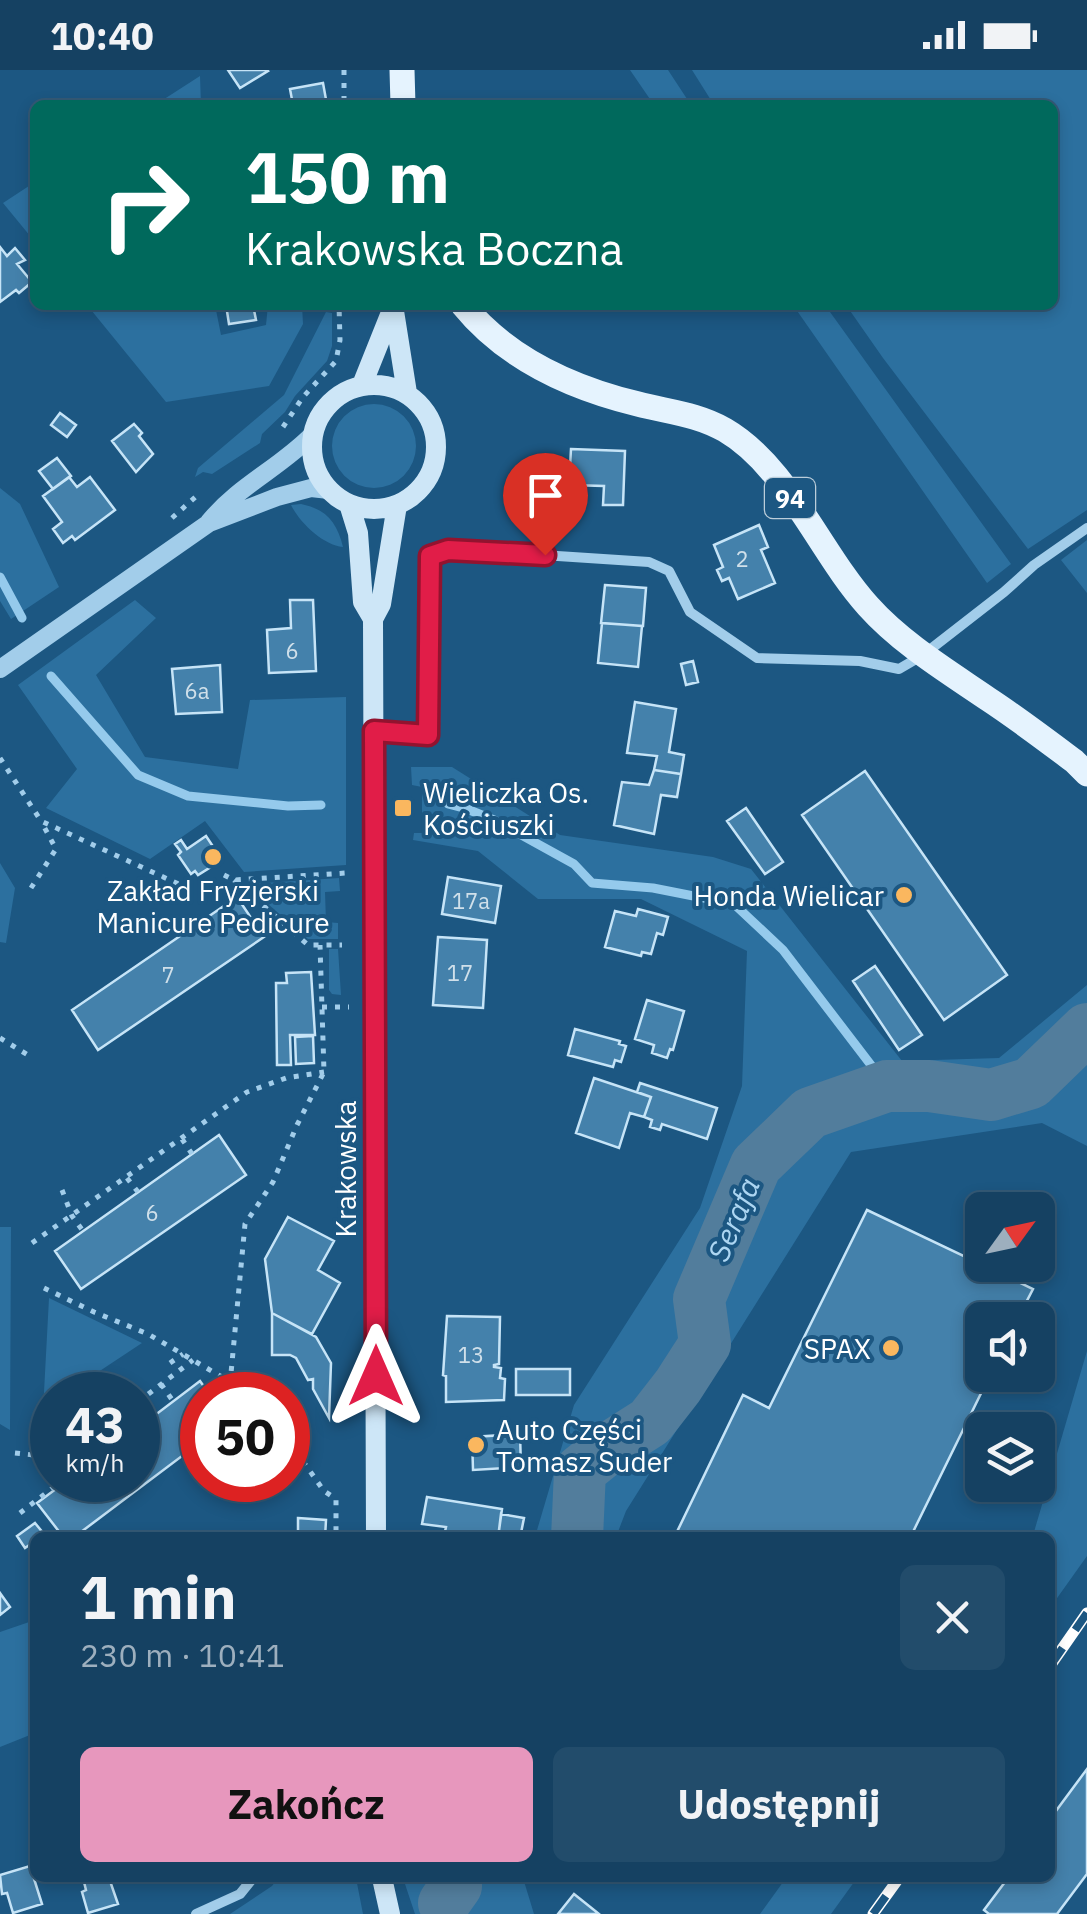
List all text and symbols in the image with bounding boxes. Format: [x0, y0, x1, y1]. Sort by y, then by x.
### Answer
text: 10:40 [50, 11, 154, 60]
text: 150 m [245, 131, 450, 222]
icon: right [80, 140, 210, 270]
text: Krakowska Boczna [245, 219, 624, 277]
pin [503, 453, 588, 556]
icon: arrive [518, 468, 573, 523]
road number: 94 [765, 478, 815, 518]
house number: 2 [735, 544, 749, 573]
house number: 6 [285, 636, 299, 665]
house number: 6a [185, 676, 210, 705]
place label: Wieliczka Os. Kościuszki [423, 774, 589, 843]
marker: Wieliczka Os. Kościuszki [392, 797, 414, 819]
marker: Zakład Fryzjerski Manicure Pedicure [202, 846, 224, 868]
place label: Zakład Fryzjerski Manicure Pedicure [96, 872, 330, 941]
place label: Honda Wielicar [694, 877, 884, 914]
marker: Honda Wielicar [893, 884, 915, 906]
house number: 17a [452, 886, 490, 915]
house number: 17 [447, 958, 473, 987]
house number: 7 [161, 960, 175, 989]
street label: Krakowska [327, 1100, 364, 1238]
water label: Serafa [698, 1171, 768, 1267]
north arrow [965, 1192, 1055, 1282]
map controls [965, 1192, 1055, 1502]
house number: 6 [145, 1198, 159, 1227]
button: sound [965, 1302, 1055, 1392]
position arrow [324, 1324, 428, 1428]
place label: SPAX [804, 1330, 871, 1367]
marker: SPAX [880, 1337, 902, 1359]
house number: 13 [458, 1340, 484, 1369]
speed limit sign: 50 [180, 1372, 310, 1502]
text: 43 [65, 1392, 125, 1457]
place label: Auto Części Tomasz Suder [496, 1411, 672, 1480]
button: layers [965, 1412, 1055, 1502]
marker: Auto Części Tomasz Suder [465, 1434, 487, 1456]
text: km/h [66, 1446, 124, 1479]
text: 1 min [80, 1557, 237, 1636]
button: close [900, 1565, 1005, 1670]
text: 230 m · 10:41 [80, 1634, 285, 1676]
button: Zakończ [80, 1747, 533, 1862]
button: Udostępnij [553, 1747, 1005, 1862]

